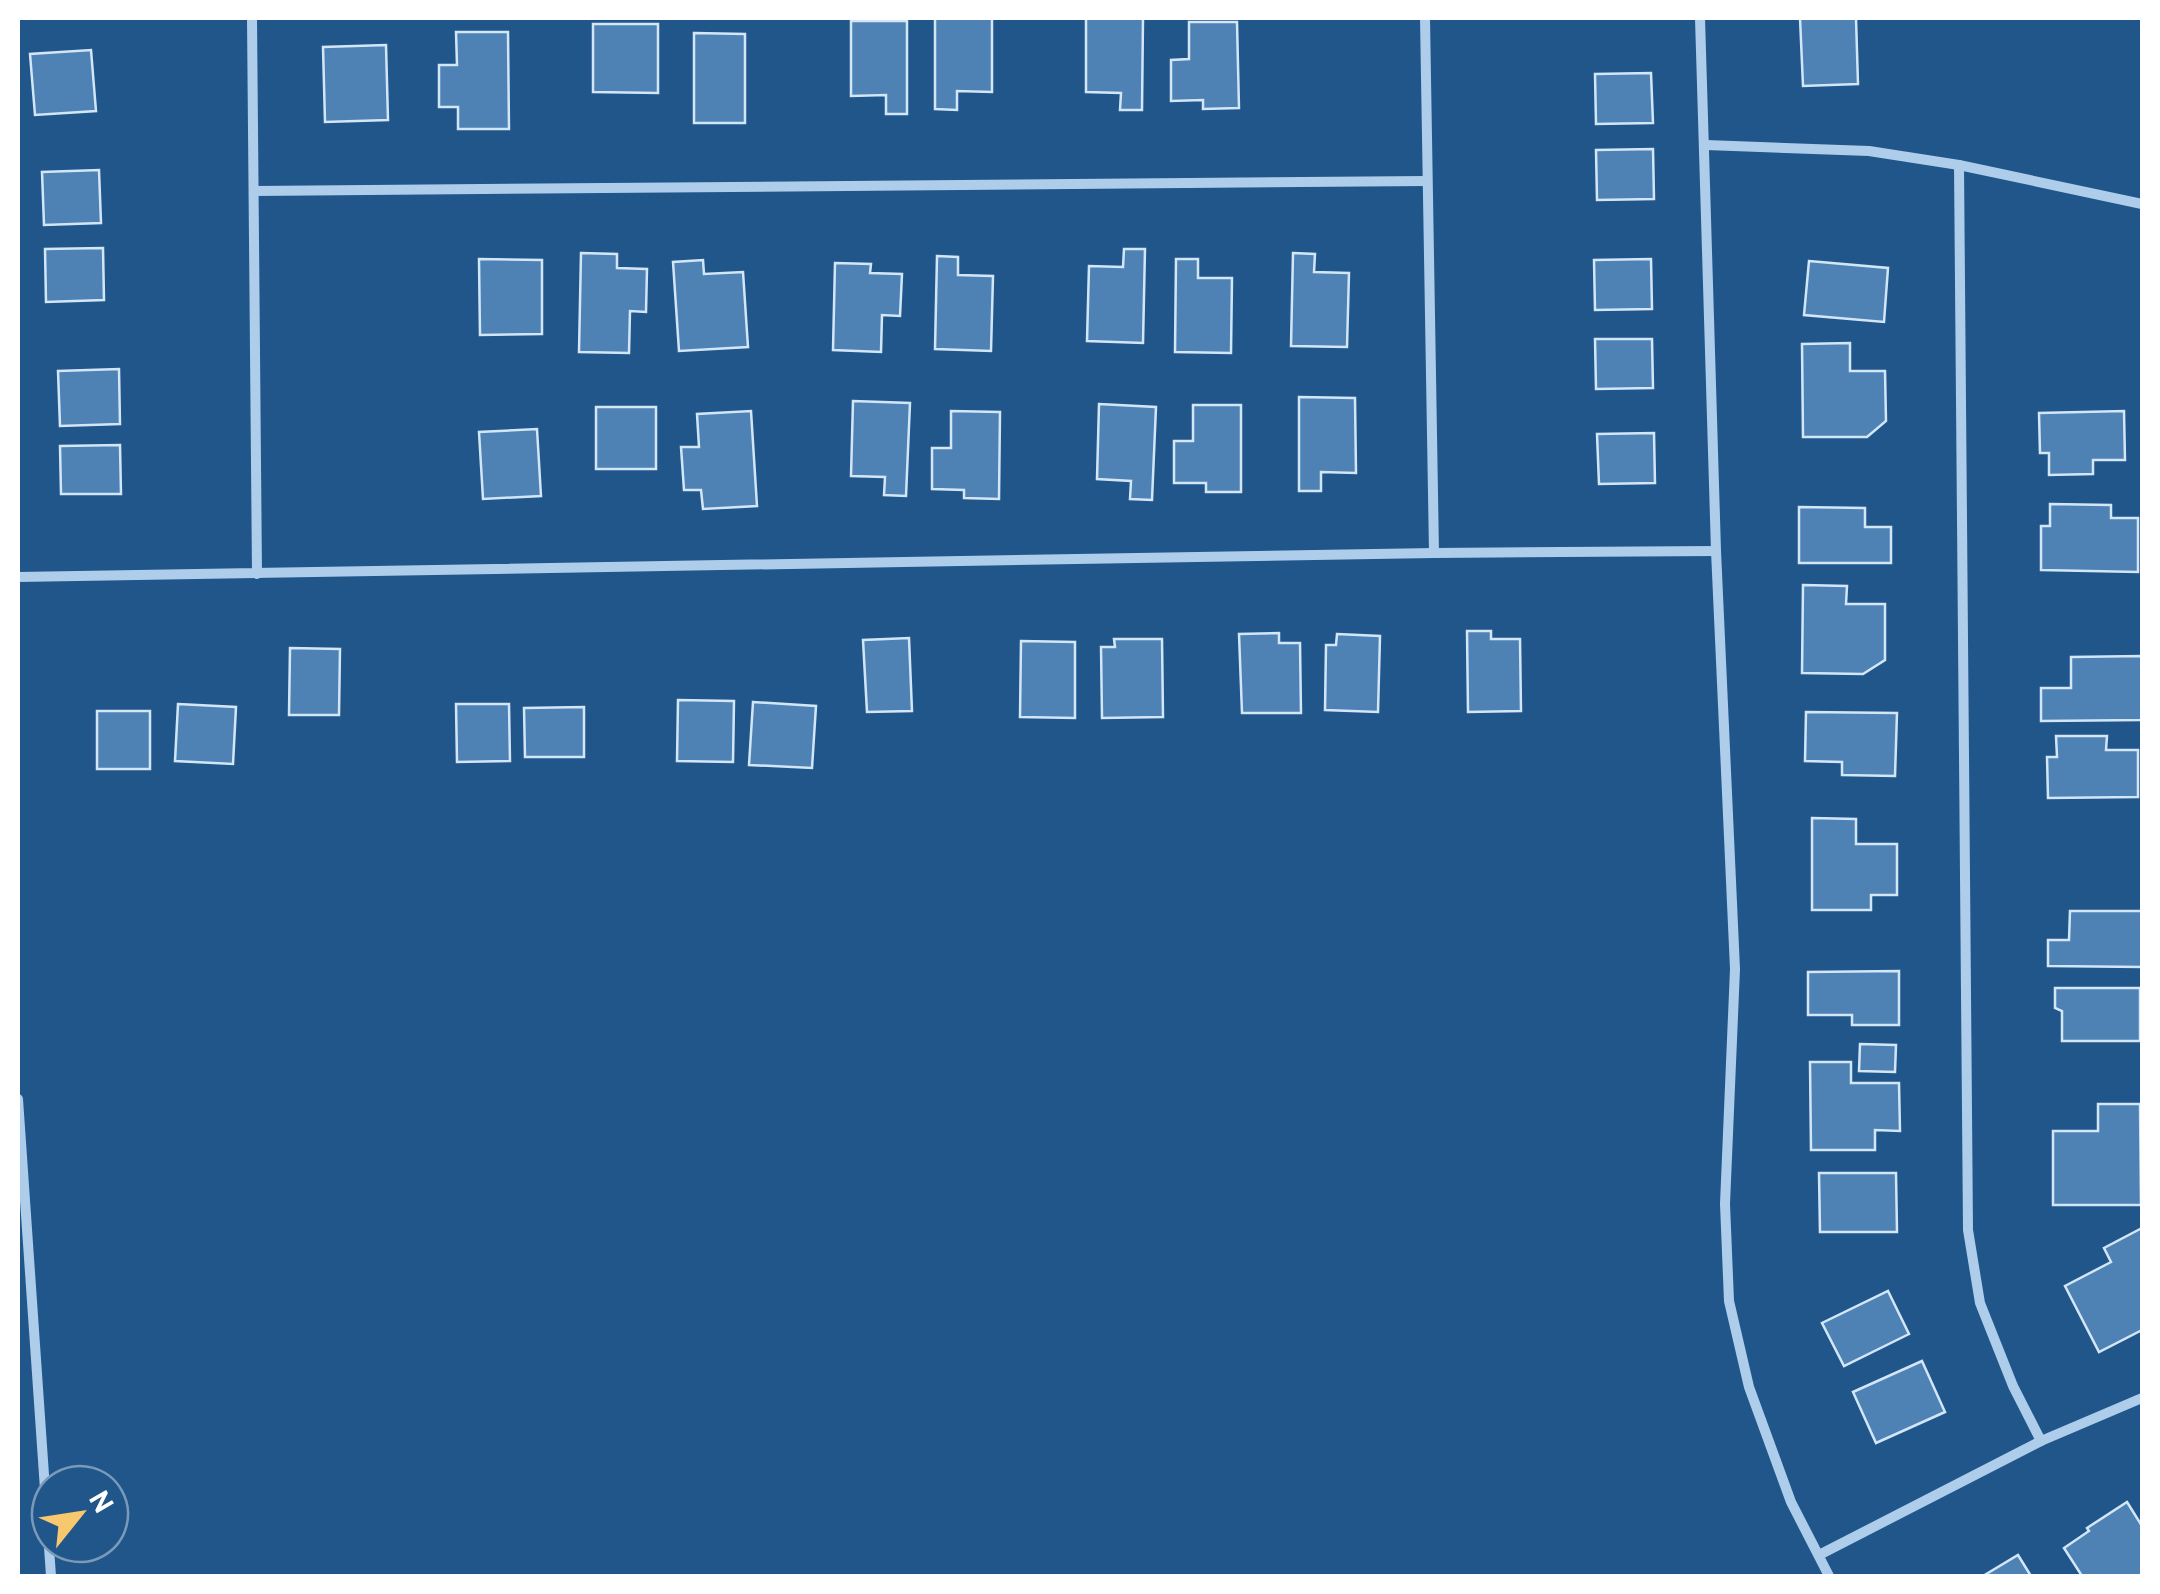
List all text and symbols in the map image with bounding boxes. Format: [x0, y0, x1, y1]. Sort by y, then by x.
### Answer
north arrow [30, 1464, 130, 1564]
text: N [78, 1485, 120, 1521]

